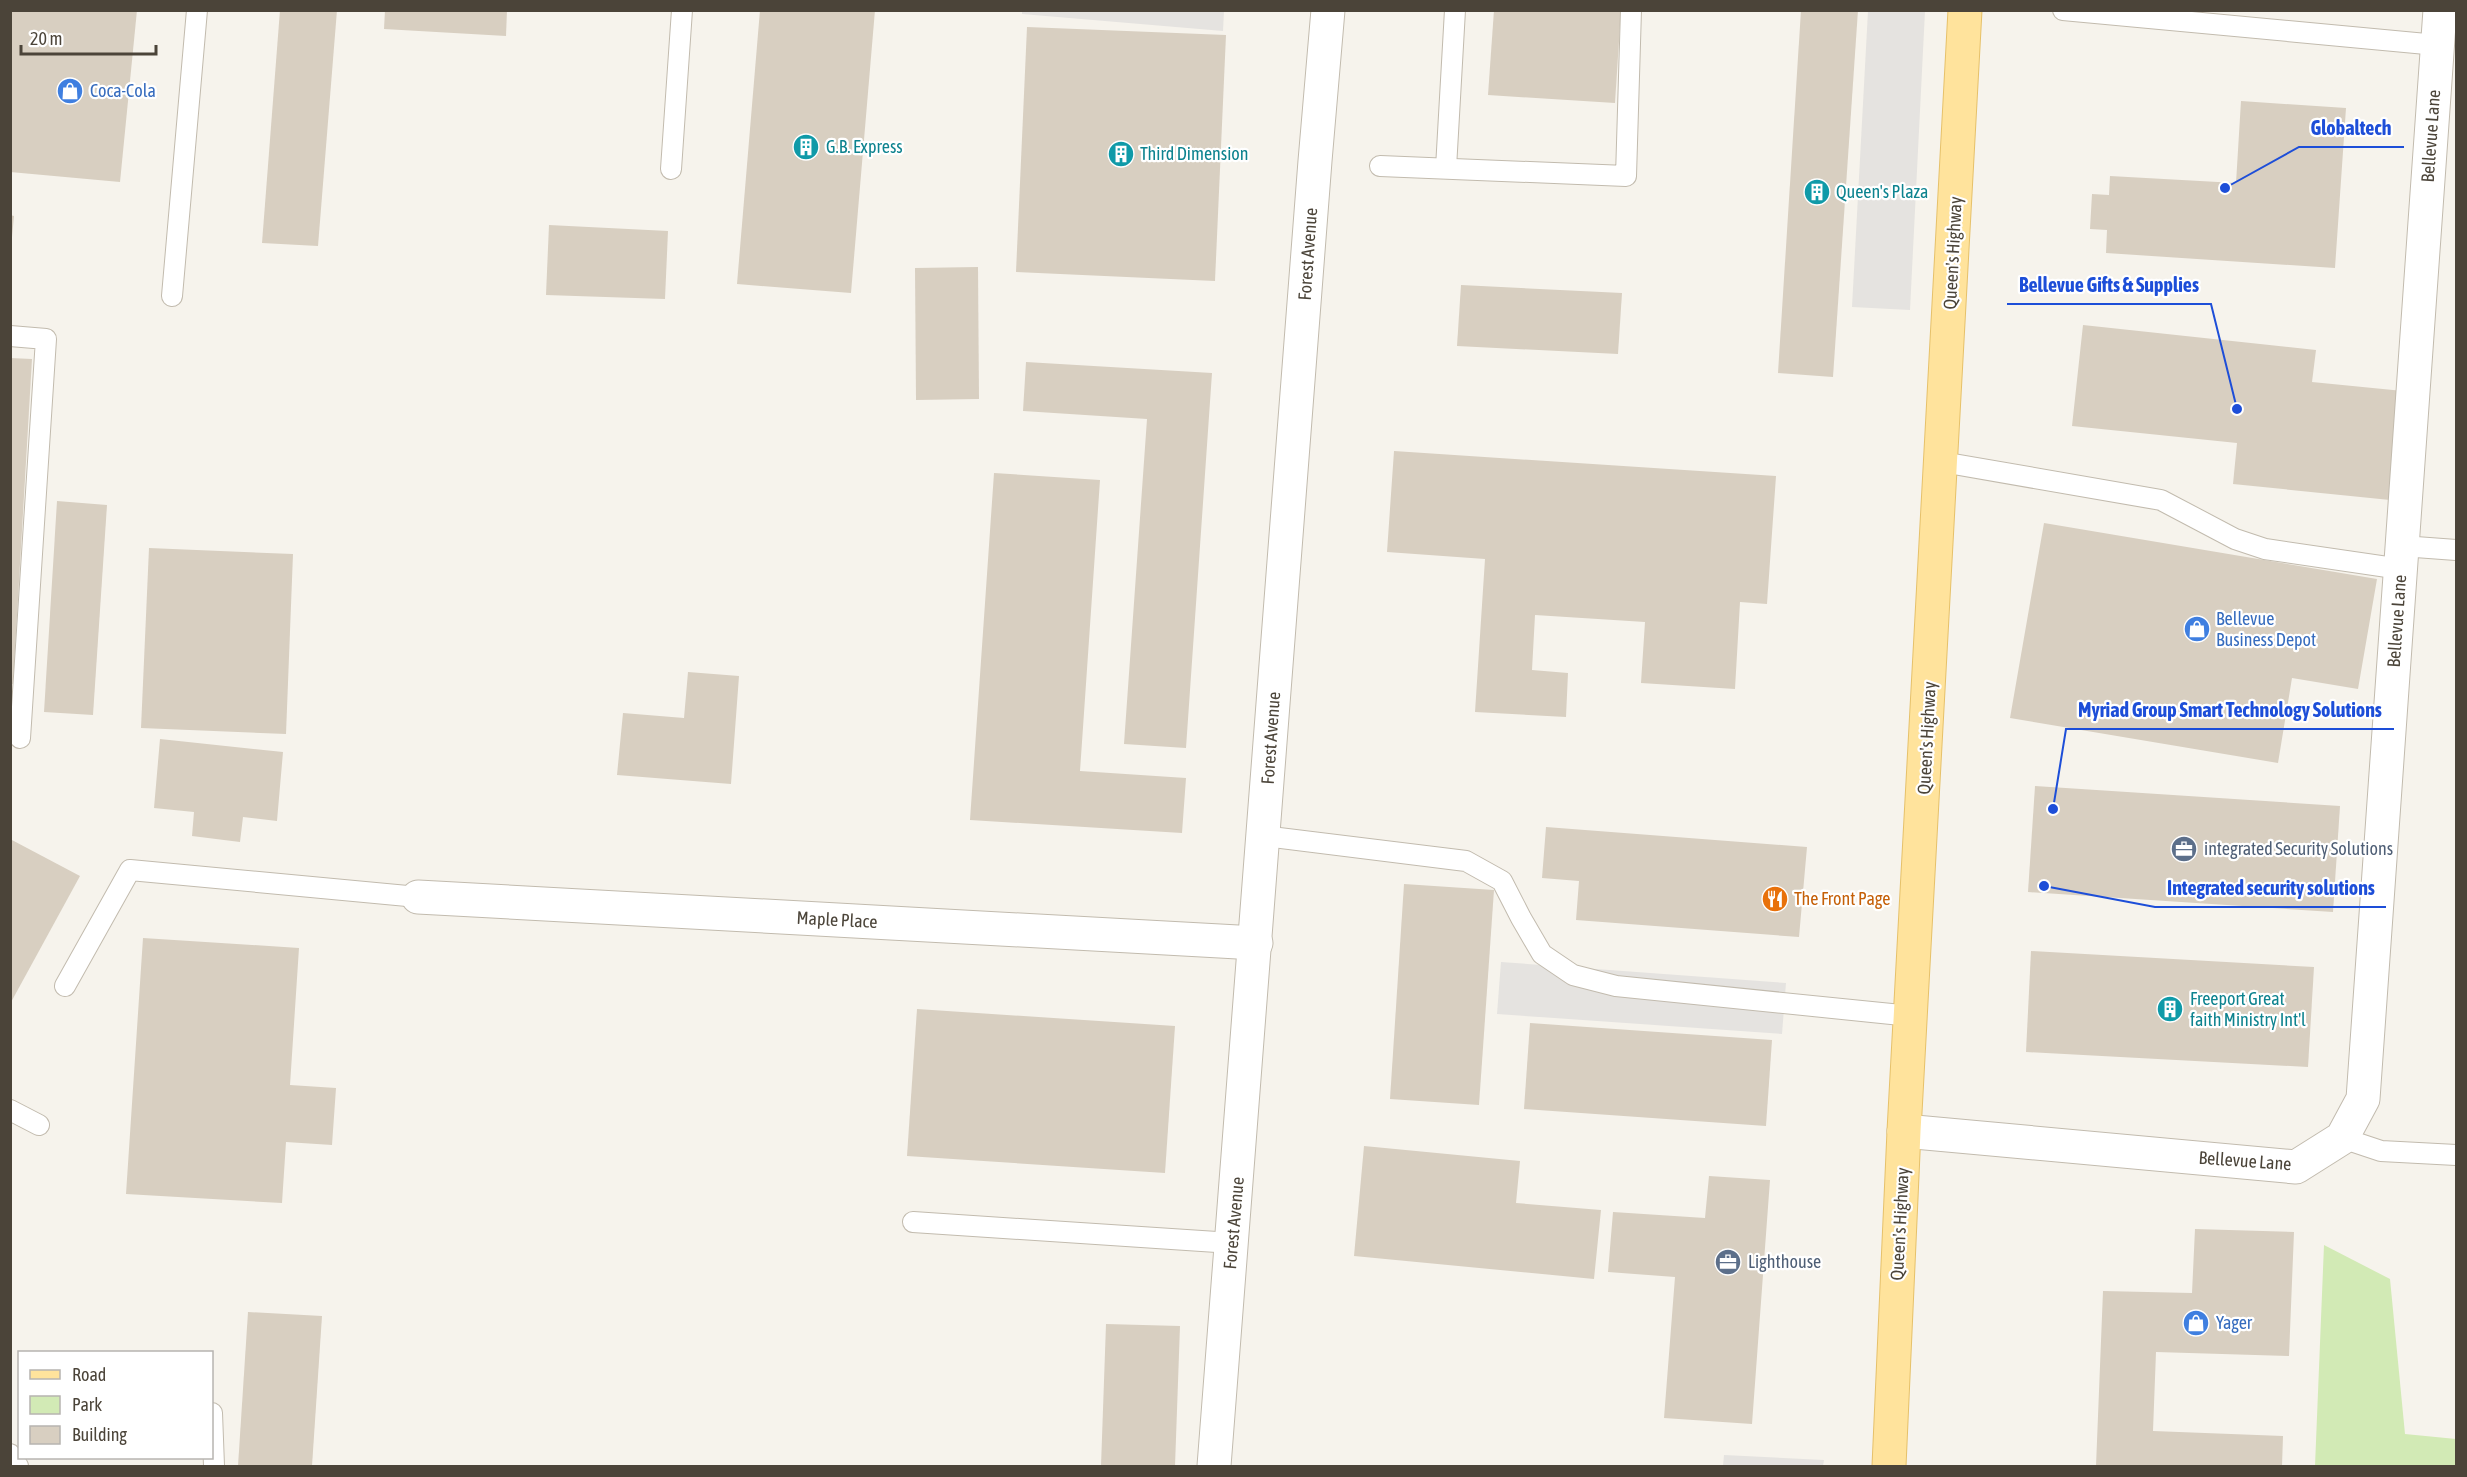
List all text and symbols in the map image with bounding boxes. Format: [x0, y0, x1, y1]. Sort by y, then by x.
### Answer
scale bar [21, 18, 156, 56]
text: 20 m [30, 28, 62, 49]
shop icon: Coca-Cola [55, 76, 85, 106]
place label: Coca-Cola [90, 80, 156, 101]
street label: Bellevue Lane [2417, 89, 2444, 183]
callout: Globaltech [2299, 109, 2404, 147]
text: Globaltech [2311, 116, 2391, 139]
building icon: G.B. Express [791, 132, 821, 162]
place label: G.B. Express [826, 136, 903, 157]
building icon: Third Dimension [1106, 139, 1136, 169]
place label: Third Dimension [1140, 143, 1249, 164]
building icon: Queen's Plaza [1802, 177, 1832, 207]
place label: Queen's Plaza [1836, 181, 1928, 202]
street label: Queen's Highway [1939, 196, 1966, 310]
street label: Forest Avenue [1294, 207, 1321, 301]
callout: Bellevue Gifts & Supplies [2007, 266, 2211, 304]
text: Bellevue Gifts & Supplies [2019, 273, 2199, 296]
street label: Bellevue Lane [2383, 574, 2410, 668]
place label: Bellevue Business Depot [2216, 608, 2316, 650]
shop icon: Bellevue Business Depot [2182, 614, 2212, 644]
street label: Queen's Highway [1913, 681, 1940, 795]
street label: Forest Avenue [1257, 691, 1284, 785]
callout: Myriad Group Smart Technology Solutions [2066, 691, 2394, 729]
text: Myriad Group Smart Technology Solutions [2078, 698, 2382, 721]
office icon: integrated Security Solutions [2169, 834, 2199, 864]
place label: integrated Security Solutions [2204, 838, 2393, 859]
callout: Integrated security solutions [2155, 869, 2386, 907]
text: Integrated security solutions [2167, 876, 2375, 899]
restaurant icon: The Front Page [1760, 884, 1790, 914]
place label: The Front Page [1794, 888, 1890, 909]
street label: Maple Place [796, 907, 878, 932]
place label: Freeport Great faith Ministry Int'l [2190, 988, 2306, 1030]
building icon: Freeport Great faith Ministry Int'l [2155, 994, 2185, 1024]
street label: Bellevue Lane [2198, 1147, 2292, 1174]
street label: Queen's Highway [1886, 1167, 1913, 1281]
street label: Forest Avenue [1219, 1176, 1248, 1270]
office icon: Lighthouse [1713, 1247, 1743, 1277]
place label: Lighthouse [1748, 1251, 1821, 1272]
shop icon: Yager [2181, 1308, 2211, 1338]
place label: Yager [2216, 1312, 2253, 1333]
legend [18, 1351, 213, 1459]
text: Road [72, 1364, 106, 1385]
text: Park [72, 1394, 102, 1415]
text: Building [72, 1424, 127, 1445]

